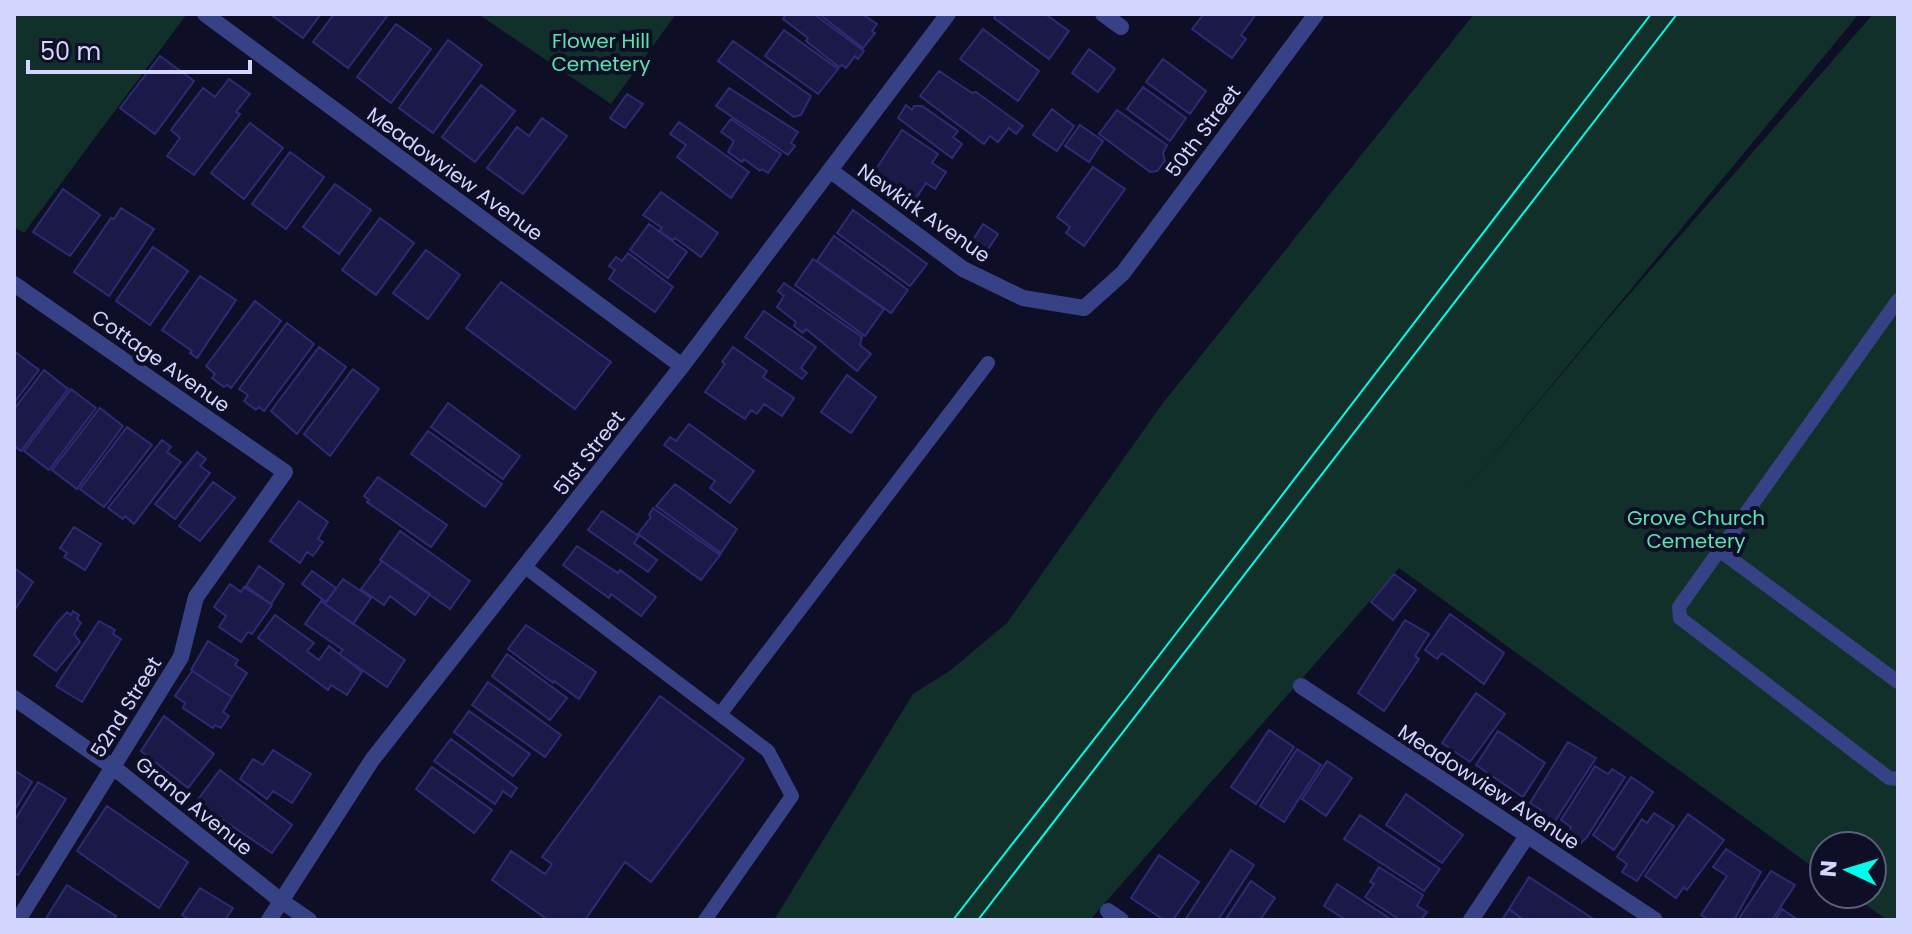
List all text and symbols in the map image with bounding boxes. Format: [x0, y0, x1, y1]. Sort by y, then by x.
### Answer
scale bar [28, 24, 250, 74]
park label: Flower Hill Cemetery [551, 27, 651, 78]
text: 50 m [40, 35, 101, 68]
street label: 50th Street [1159, 79, 1247, 183]
street label: Meadowview Avenue [361, 101, 549, 247]
street label: Newkirk Avenue [852, 157, 996, 269]
street label: Cottage Avenue [86, 303, 236, 419]
street label: 51st Street [547, 405, 631, 501]
park label: Grove Church Cemetery [1627, 504, 1765, 555]
street label: 52nd Street [84, 651, 168, 763]
street label: Meadowview Avenue [1393, 718, 1585, 856]
street label: Grand Avenue [130, 750, 258, 862]
north arrow [1808, 830, 1888, 910]
text: N [1813, 859, 1845, 878]

